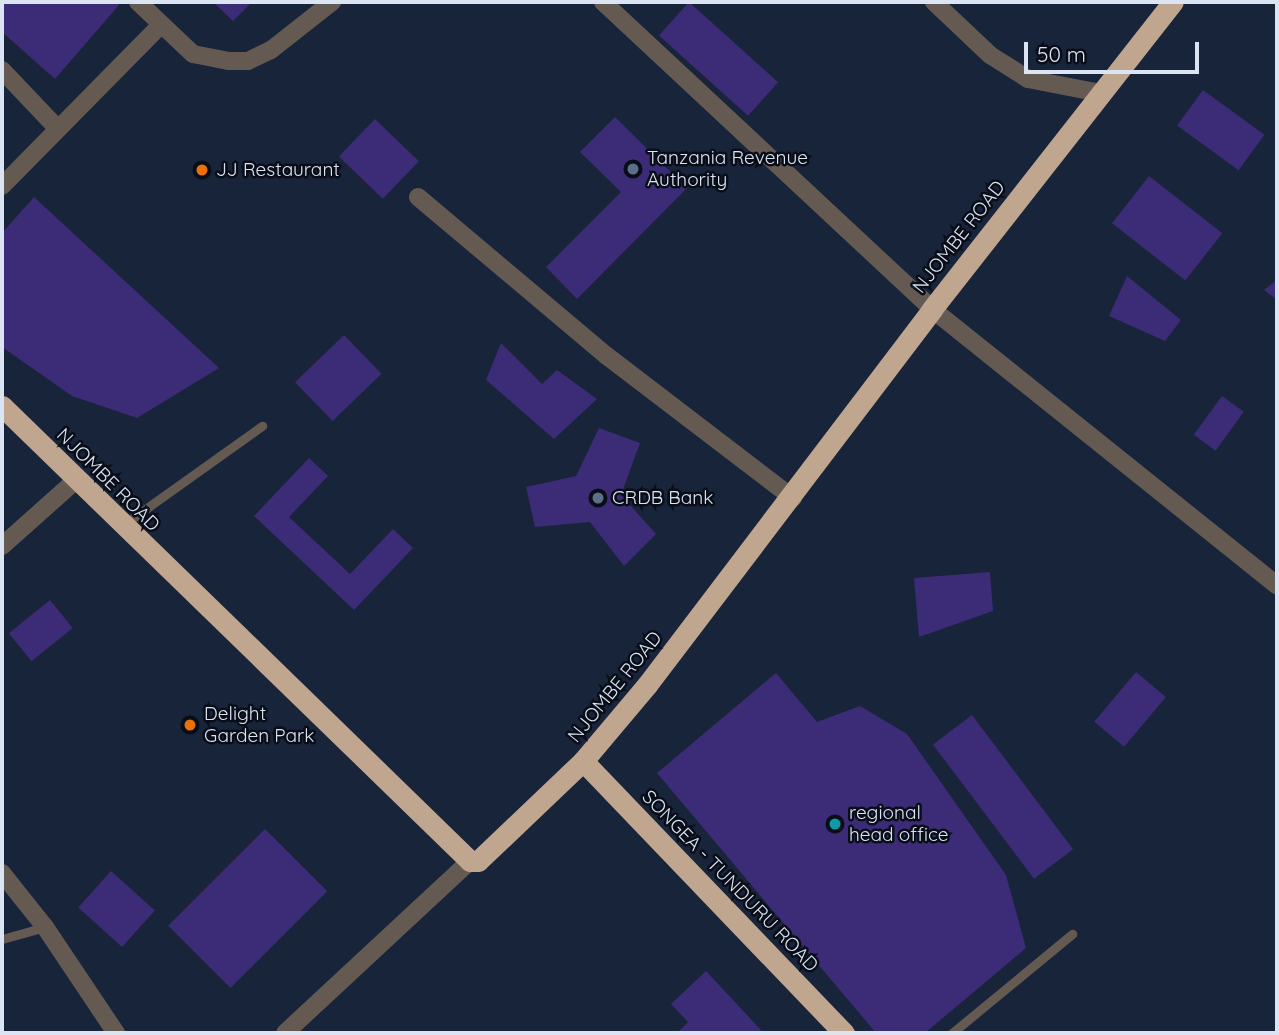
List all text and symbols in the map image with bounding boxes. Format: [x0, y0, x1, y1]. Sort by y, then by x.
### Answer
scale bar [1027, 28, 1202, 72]
text: 50 m [1037, 41, 1086, 67]
place label: Tanzania Revenue Authority [647, 147, 808, 191]
place label: JJ Restaurant [216, 159, 340, 181]
marker: Tanzania Revenue Authority [625, 161, 641, 177]
marker: JJ Restaurant [194, 162, 210, 178]
street label: NJOMBE ROAD [908, 176, 1010, 298]
street label: NJOMBE ROAD [52, 424, 164, 536]
place label: CRDB Bank [612, 487, 713, 509]
marker: CRDB Bank [590, 490, 606, 506]
street label: NJOMBE ROAD [563, 627, 667, 747]
place label: Delight Garden Park [204, 703, 315, 747]
marker: Delight Garden Park [182, 717, 198, 733]
street label: SONGEA - TUNDURU ROAD [637, 785, 823, 977]
place label: regional head office [849, 802, 949, 846]
marker: regional head office [827, 816, 843, 832]

